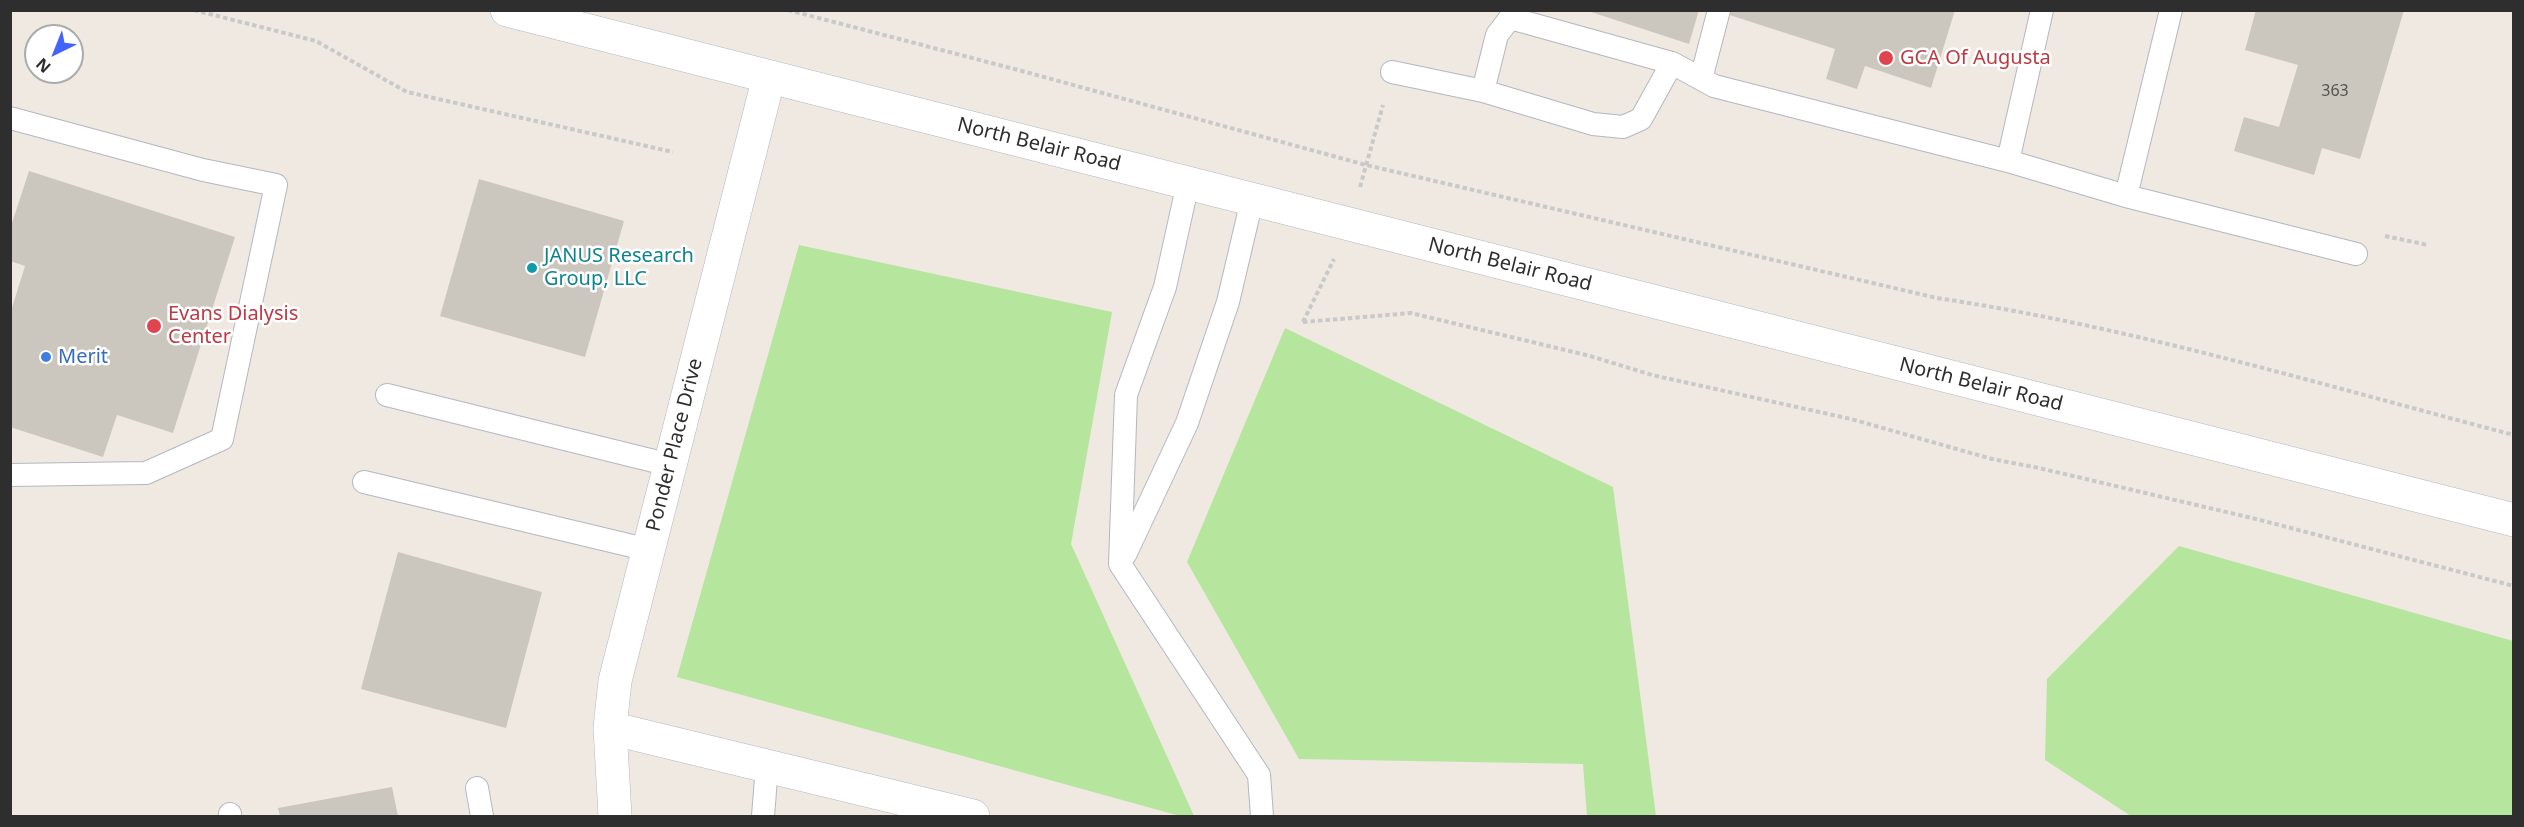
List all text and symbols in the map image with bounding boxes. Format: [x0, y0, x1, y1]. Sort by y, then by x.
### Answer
north arrow [24, 24, 84, 84]
place label: GCA Of Augusta [1900, 46, 2051, 70]
marker: GCA Of Augusta [1877, 49, 1895, 67]
text: N [31, 53, 55, 78]
house number: 363 [2321, 81, 2349, 101]
street label: North Belair Road [955, 113, 1123, 177]
street label: North Belair Road [1426, 233, 1594, 297]
place label: JANUS Research Group, LLC [544, 244, 694, 291]
marker: JANUS Research Group, LLC [525, 261, 539, 275]
place label: Evans Dialysis Center [168, 302, 298, 349]
marker: Evans Dialysis Center [145, 317, 163, 335]
place label: Merit [58, 345, 108, 369]
marker: Merit [39, 350, 53, 364]
street label: North Belair Road [1897, 353, 2065, 417]
street label: Ponder Place Drive [642, 356, 708, 534]

